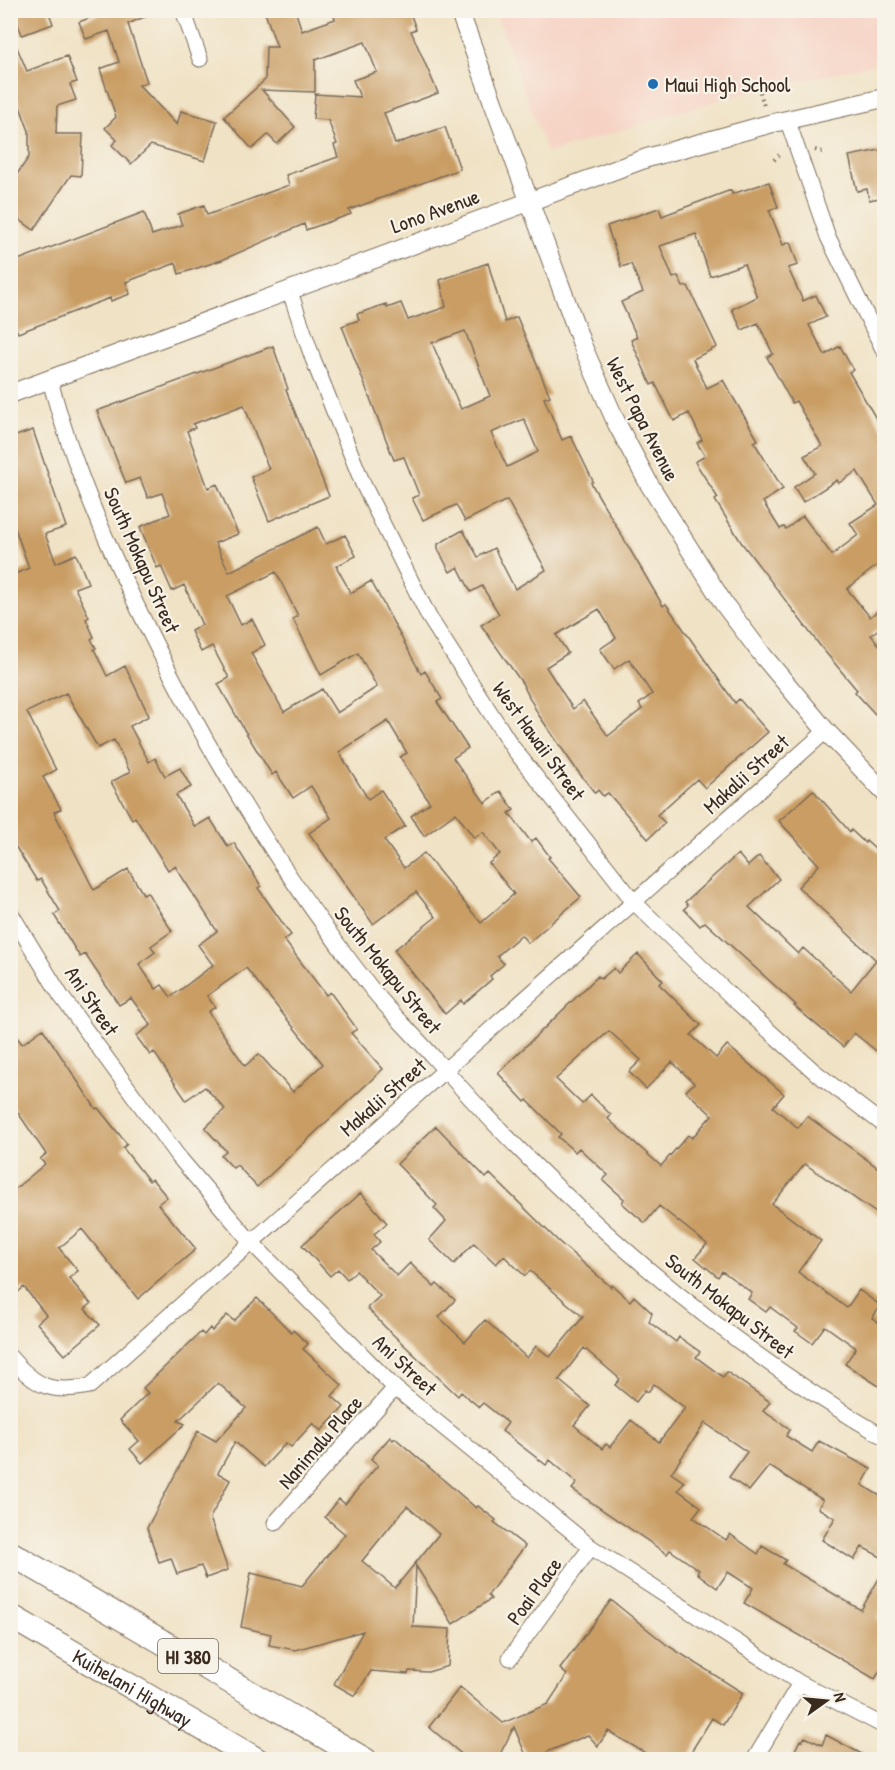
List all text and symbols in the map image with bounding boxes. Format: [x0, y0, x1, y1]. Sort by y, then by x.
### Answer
place label: Maui High School [665, 70, 791, 99]
marker: Maui High School [646, 77, 660, 91]
street label: Lono Avenue [387, 182, 483, 240]
street label: West Papa Avenue [599, 352, 687, 486]
street label: South Mokapu Street [97, 483, 187, 638]
street label: West Hawaii Street [486, 676, 592, 807]
street label: Makalii Street [697, 727, 796, 820]
street label: South Mokapu Street [328, 900, 449, 1040]
street label: Ani Street [58, 960, 126, 1042]
street label: Makalii Street [333, 1051, 433, 1143]
street label: South Mokapu Street [659, 1246, 801, 1366]
street label: Ani Street [367, 1328, 444, 1403]
street label: Nanimalu Place [271, 1389, 369, 1495]
street label: Poai Place [500, 1551, 568, 1631]
road number: HI 380 [158, 1639, 218, 1673]
street label: Kuihelani Highway [68, 1641, 198, 1734]
north arrow [796, 1671, 856, 1731]
text: N [829, 1690, 852, 1705]

